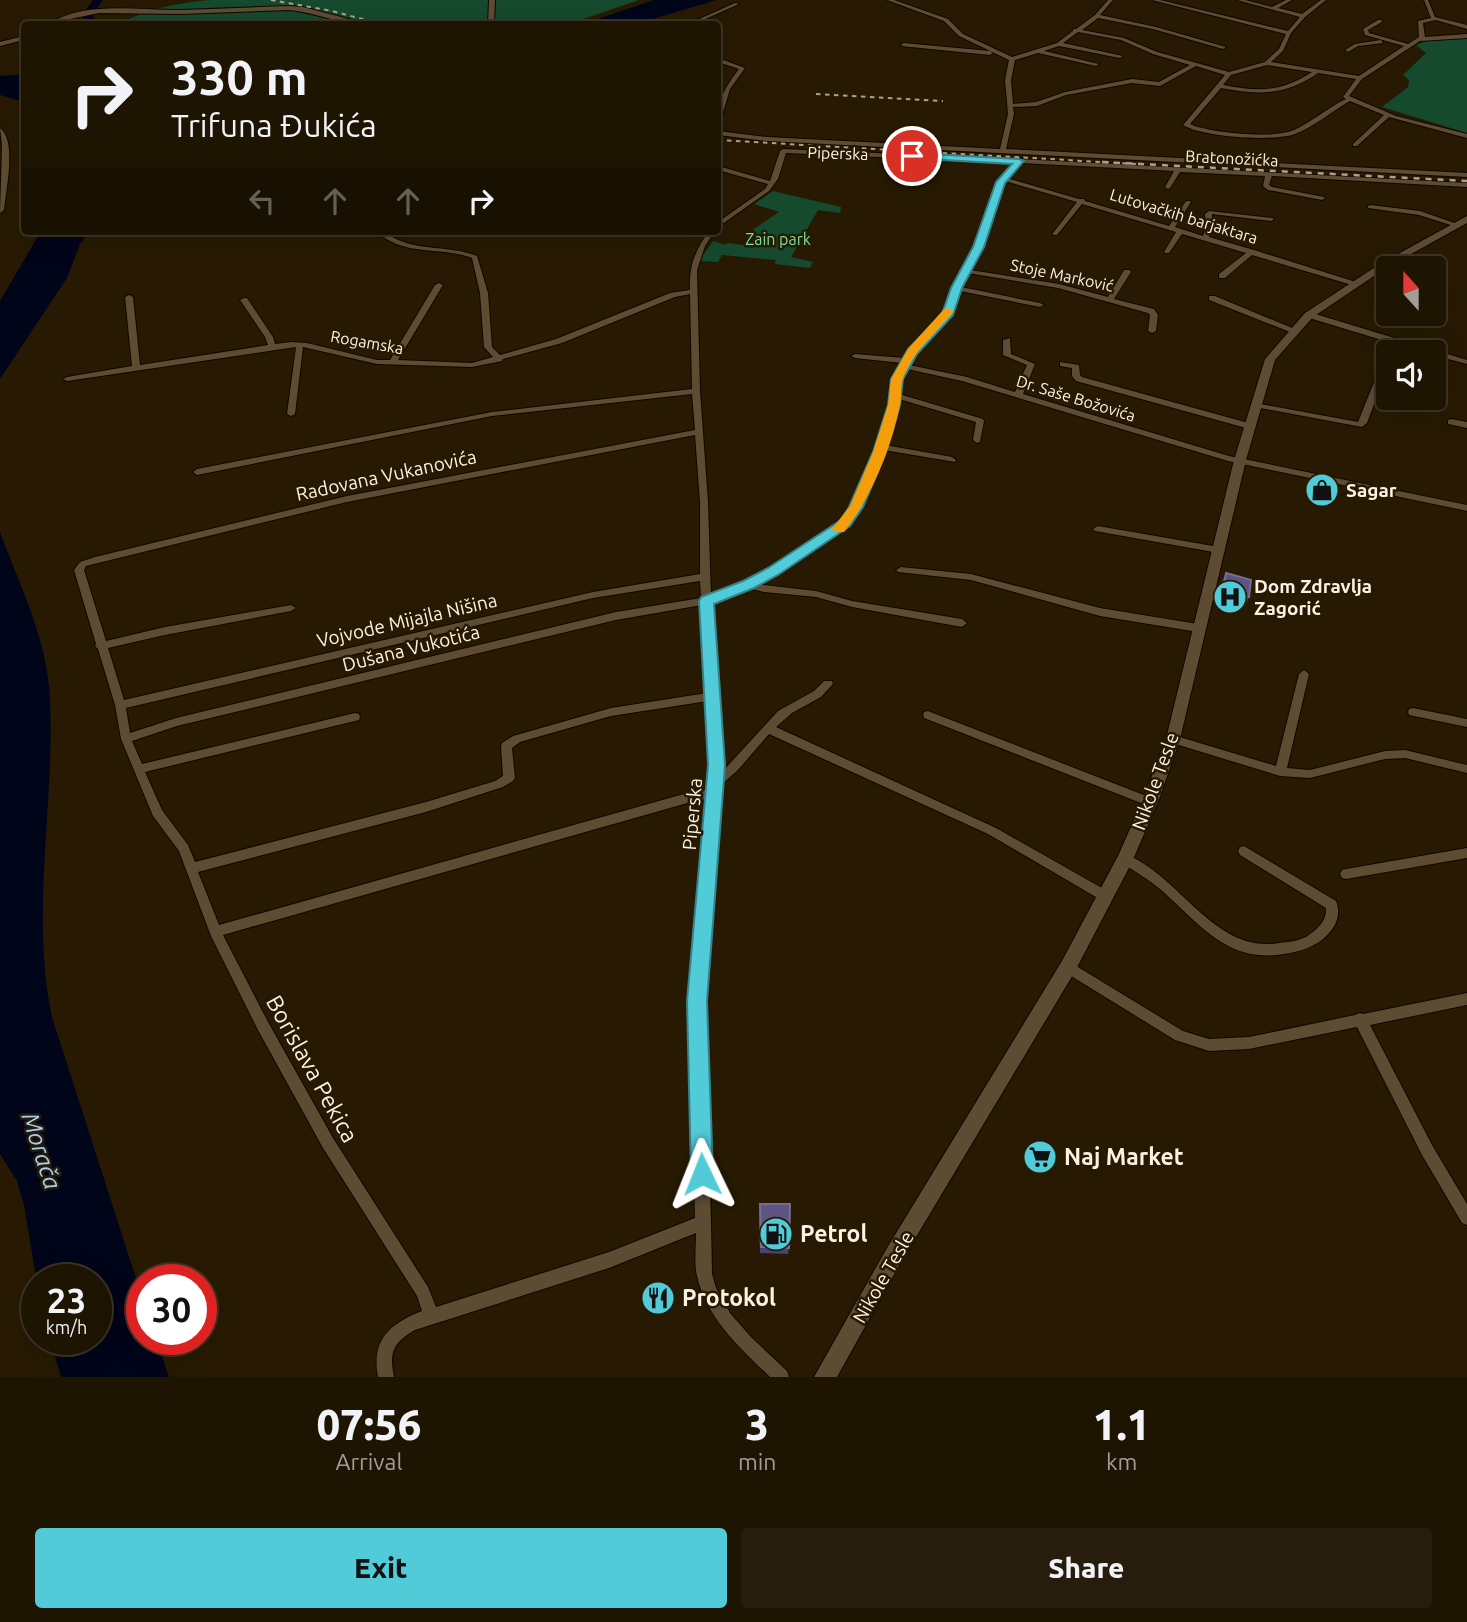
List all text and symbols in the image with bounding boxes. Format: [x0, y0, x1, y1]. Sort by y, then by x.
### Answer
icon: right [56, 49, 147, 140]
text: 330 m [171, 49, 308, 104]
text: Trifuna Đukića [171, 107, 377, 143]
pin [882, 126, 942, 186]
icon: arrive [893, 137, 931, 175]
street label: Piperska [807, 143, 869, 163]
street label: Bratonožićka [1185, 147, 1279, 169]
icon: left [243, 182, 281, 220]
icon: ahead [316, 182, 354, 220]
icon: ahead [389, 182, 427, 220]
icon: right [462, 182, 500, 220]
street label: Lutovačkih barjaktara [1108, 185, 1260, 247]
park label: Zain park [745, 230, 811, 248]
street label: Stoje Marković [1009, 255, 1116, 295]
north arrow [1376, 256, 1446, 326]
map controls [1376, 256, 1446, 410]
street label: Rogamska [329, 327, 405, 357]
button: sound [1376, 340, 1446, 410]
street label: Dr. Saše Božovića [1014, 371, 1138, 425]
street label: Radovana Vukanovića [294, 445, 478, 505]
shop icon: Sagar [1303, 471, 1341, 509]
place label: Sagar [1346, 479, 1397, 501]
place label: Dom Zdravlja Zagorić [1254, 575, 1372, 619]
hospital icon: Dom Zdravlja Zagorić [1211, 578, 1249, 616]
street label: Vojvode Mijajla Nišina [315, 589, 499, 651]
street label: Dušana Vukotića [340, 620, 482, 676]
street label: Nikole Tesle [1127, 729, 1183, 833]
street label: Piperska [678, 777, 706, 851]
street label: Borislava Pekica [262, 991, 363, 1147]
water label: Morača [16, 1109, 67, 1193]
position arrow [665, 1137, 739, 1211]
supermarket icon: Naj Market [1021, 1138, 1059, 1176]
place label: Naj Market [1064, 1144, 1184, 1169]
fuel station icon: Petrol [757, 1215, 795, 1253]
place label: Petrol [800, 1221, 867, 1246]
street label: Nikole Tesle [848, 1227, 918, 1327]
speed limit sign: 30 [126, 1264, 217, 1355]
restaurant icon: Protokol [639, 1279, 677, 1317]
text: 23 [47, 1280, 86, 1320]
place label: Protokol [682, 1285, 776, 1310]
text: km/h [46, 1317, 87, 1337]
text: 07:56 [316, 1401, 421, 1448]
text: 3 [745, 1401, 769, 1448]
text: 1.1 [1093, 1401, 1151, 1448]
text: Arrival [335, 1449, 402, 1474]
text: min [738, 1449, 776, 1474]
text: km [1106, 1449, 1137, 1474]
button: Exit [35, 1528, 727, 1608]
button: Share [741, 1528, 1432, 1608]

